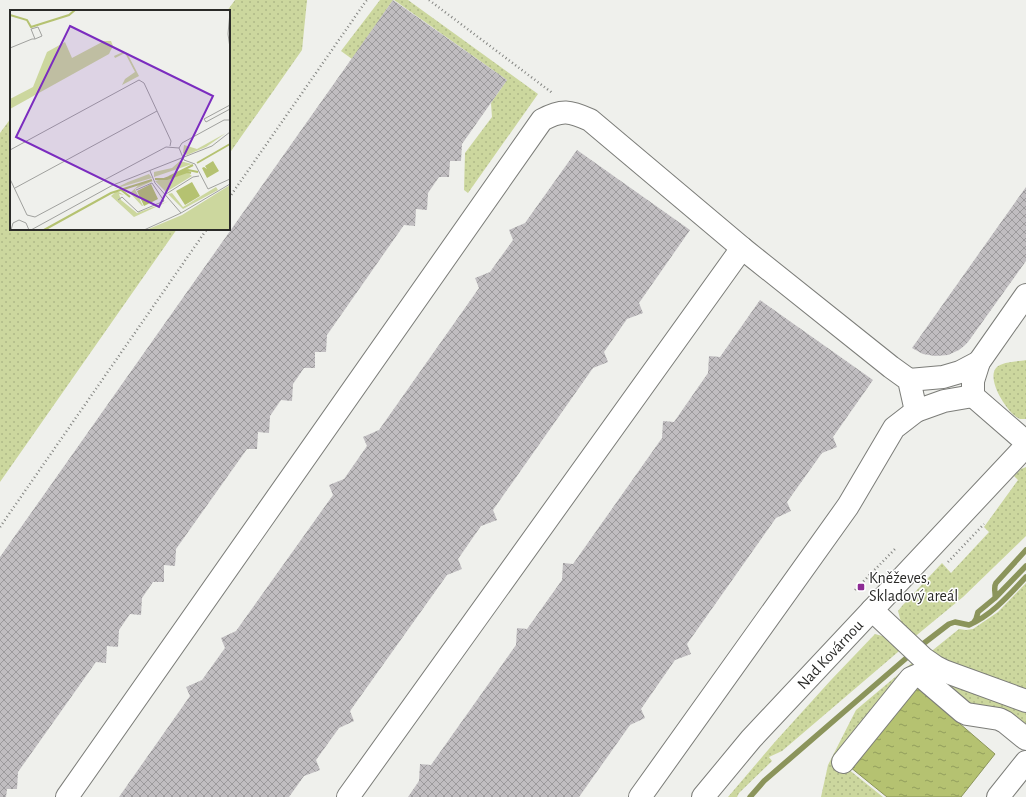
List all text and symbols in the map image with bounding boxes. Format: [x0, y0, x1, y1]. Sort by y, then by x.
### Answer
inset map [10, 10, 230, 230]
place label: Kněževes, Skladový areál [869, 570, 958, 605]
marker: Kněževes, Skladový areál [856, 582, 866, 592]
street label: Nad Kovárnou [794, 617, 866, 692]

